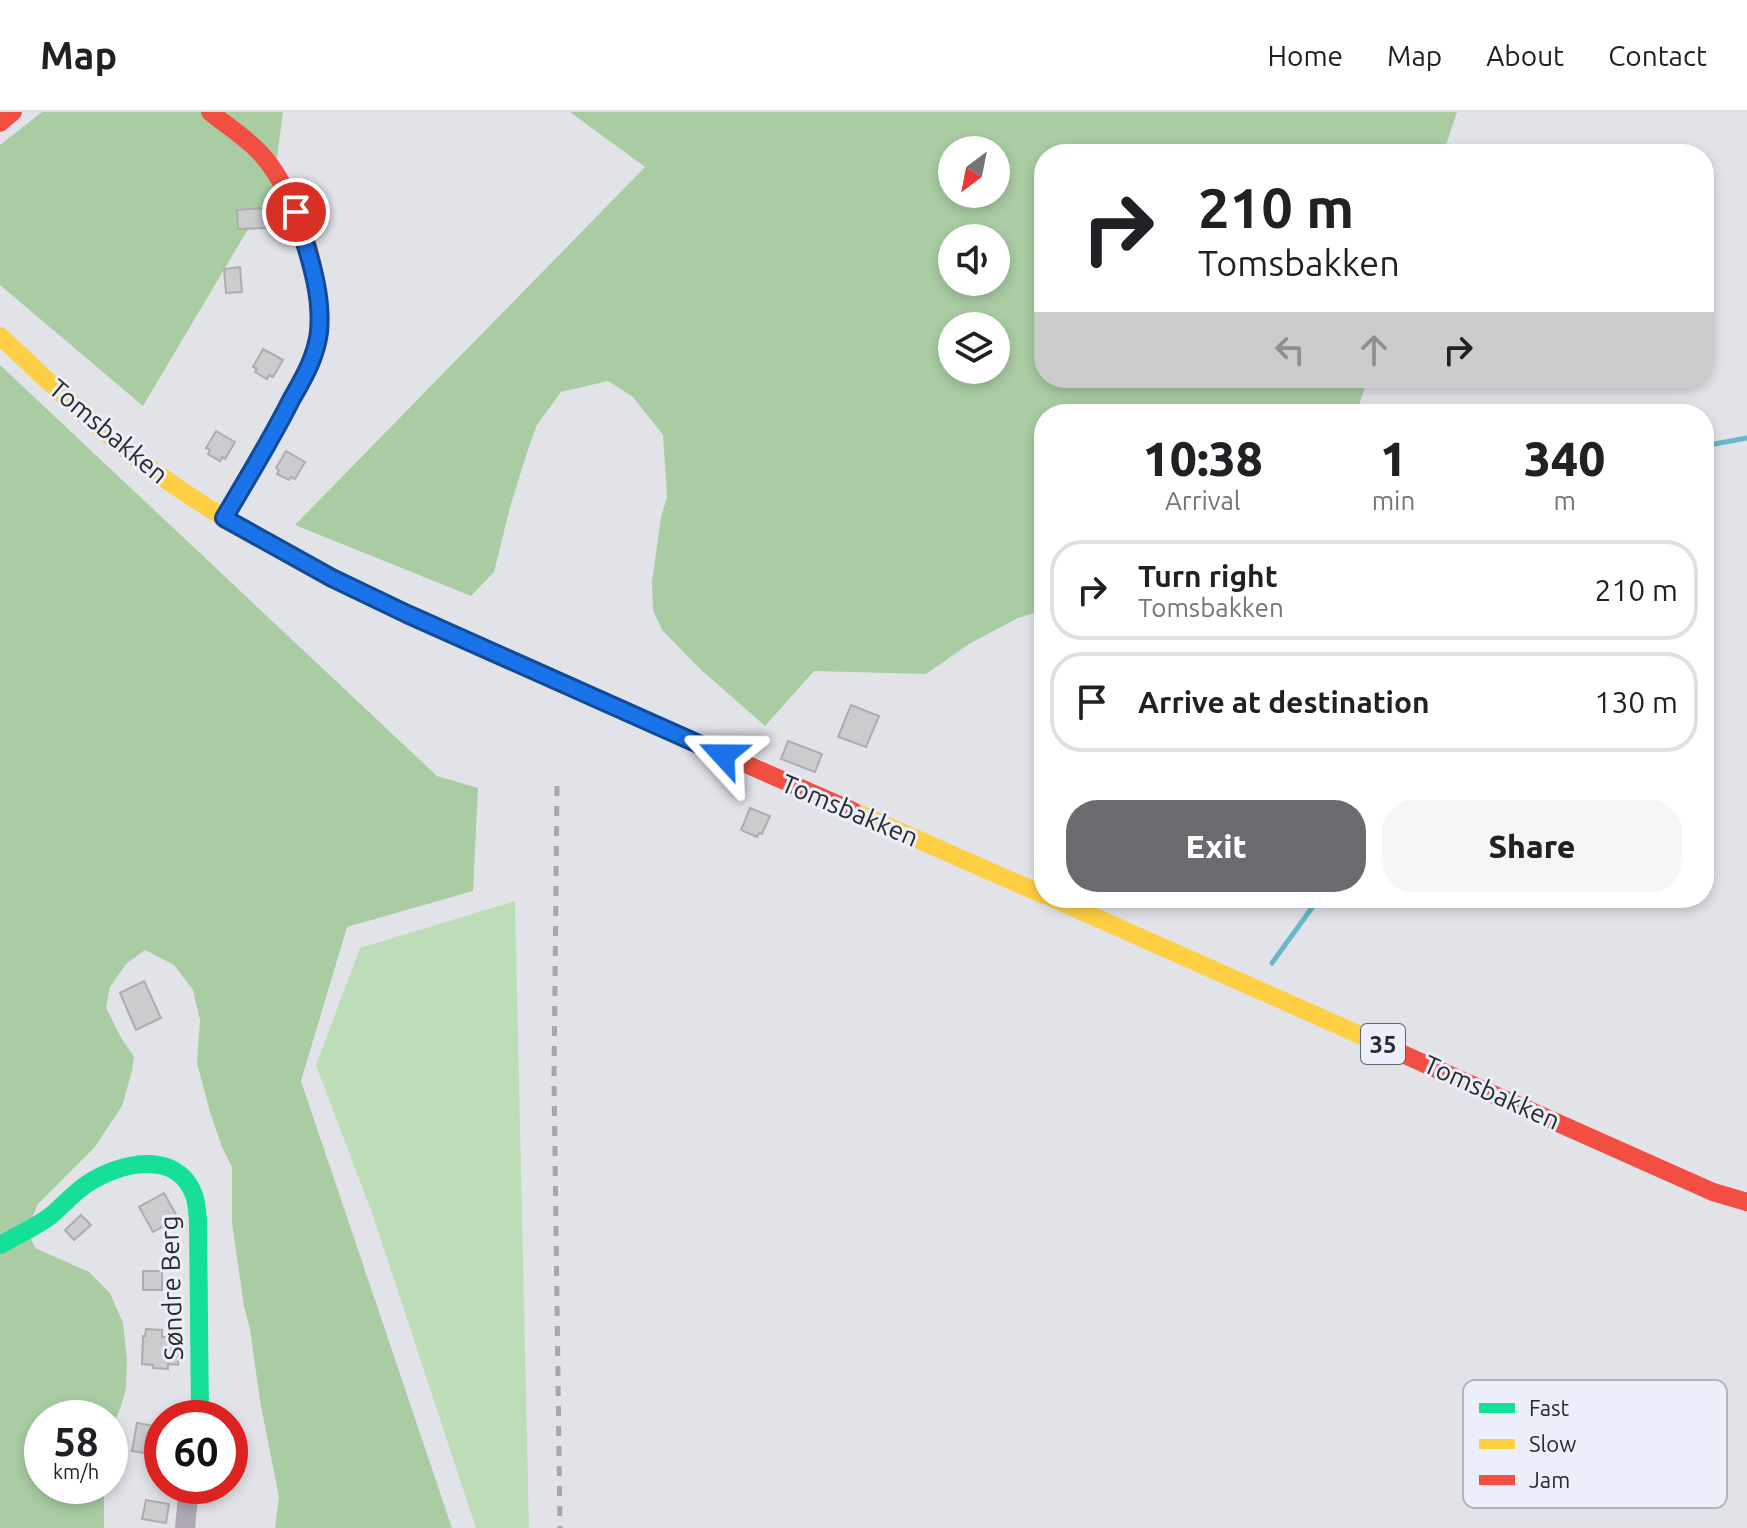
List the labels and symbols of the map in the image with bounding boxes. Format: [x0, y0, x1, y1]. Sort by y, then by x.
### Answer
north arrow [938, 136, 1010, 208]
pin [262, 178, 330, 246]
street label: Tomsbakken [44, 373, 174, 489]
position arrow [681, 713, 765, 797]
street label: Tomsbakken [777, 768, 923, 852]
road number: 35 [1361, 1024, 1405, 1064]
street label: Tomsbakken [1420, 1049, 1564, 1135]
street label: Søndre Berg [154, 1215, 188, 1361]
legend [1463, 1380, 1727, 1508]
text: Fast [1529, 1395, 1570, 1420]
speed limit sign: 60 [144, 1400, 248, 1504]
text: Slow [1529, 1431, 1576, 1456]
text: Jam [1529, 1467, 1570, 1492]

